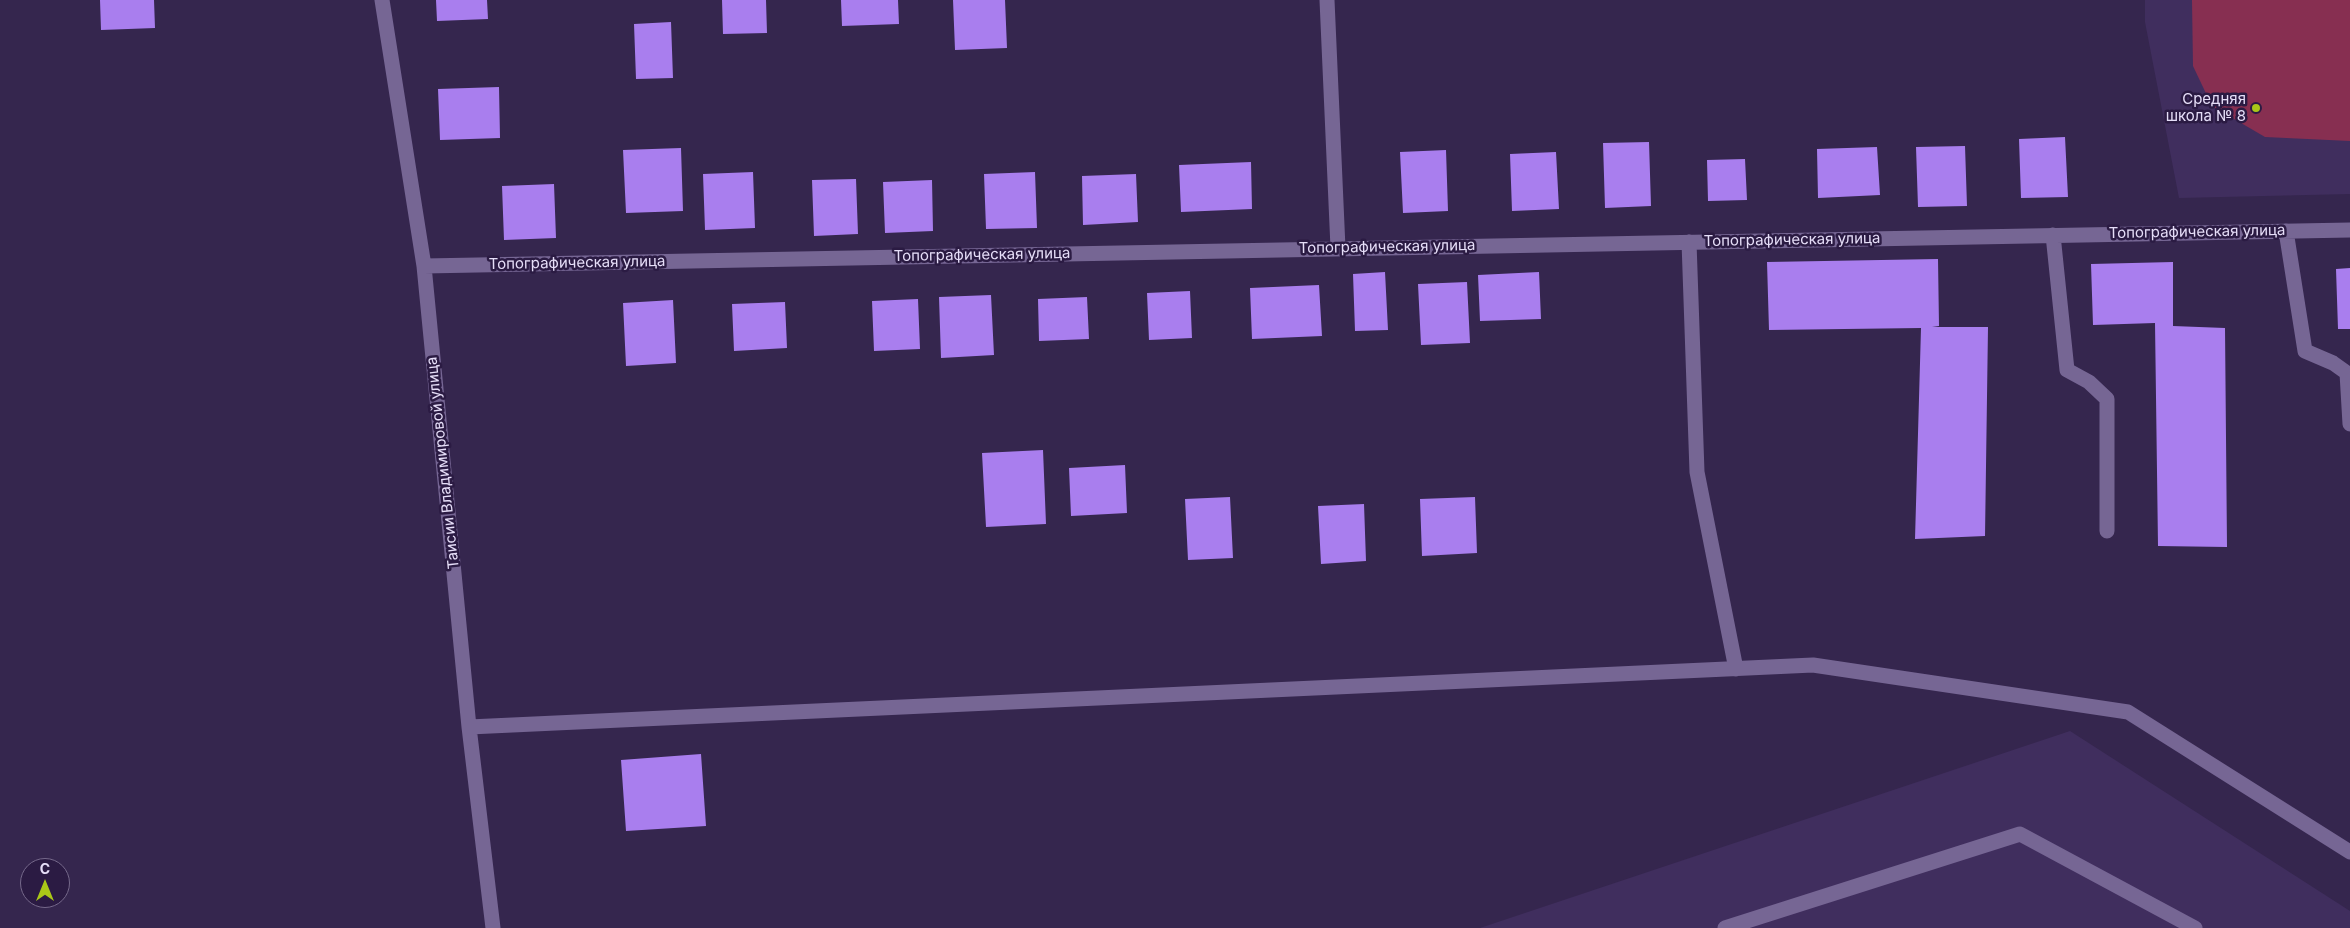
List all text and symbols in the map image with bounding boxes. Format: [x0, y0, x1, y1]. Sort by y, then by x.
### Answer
place label: Средняя школа № 8 [2166, 90, 2246, 125]
marker: Средняя школа № 8 [2250, 102, 2262, 114]
street label: Топографическая улица [2108, 221, 2286, 243]
street label: Топографическая улица [1703, 229, 1881, 251]
street label: Топографическая улица [1298, 236, 1476, 258]
street label: Топографическая улица [893, 244, 1071, 266]
street label: Топографическая улица [488, 252, 666, 274]
street label: Таисии Владимировой улица [423, 356, 463, 570]
north arrow [20, 858, 70, 908]
text: С [40, 860, 50, 877]

